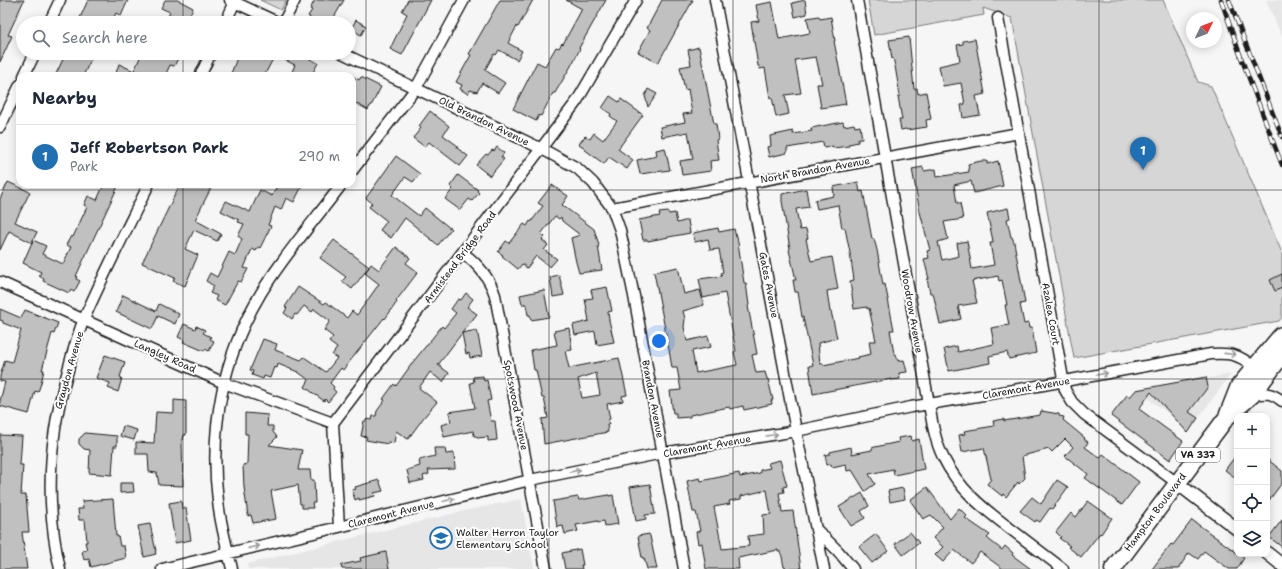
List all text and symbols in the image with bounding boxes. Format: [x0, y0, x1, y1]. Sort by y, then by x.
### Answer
north arrow [1186, 12, 1222, 48]
search box [16, 16, 356, 60]
icon: search [30, 27, 52, 49]
text: Search here [62, 28, 148, 48]
text: Nearby [32, 87, 97, 109]
street label: Old Brandon Avenue [437, 93, 532, 149]
pin: 1 [1130, 137, 1156, 170]
text: Jeff Robertson Park [70, 138, 229, 158]
text: 1 [42, 148, 48, 165]
text: 290 m [298, 148, 340, 165]
street label: North Brandon Avenue [759, 154, 871, 186]
text: Park [70, 158, 98, 175]
street label: Armistead Bridge Road [421, 208, 499, 306]
street label: Gates Avenue [756, 251, 782, 319]
street label: Woodrow Avenue [898, 268, 926, 354]
street label: Azalea Court [1039, 282, 1063, 346]
street label: Graydon Avenue [52, 329, 86, 410]
your location [649, 331, 669, 351]
street label: Langley Road [132, 337, 199, 376]
one-way arrow [1223, 351, 1236, 358]
street label: Spotswood Avenue [501, 359, 531, 452]
street label: Brandon Avenue [639, 359, 667, 439]
one-way arrow [1095, 370, 1108, 378]
street label: Claremont Avenue [981, 374, 1071, 402]
map controls [1234, 413, 1270, 557]
button: + [1234, 413, 1270, 449]
one-way arrow [765, 431, 778, 439]
street label: Claremont Avenue [662, 432, 752, 460]
road number: VA 337 [1176, 448, 1220, 462]
button: − [1234, 449, 1270, 485]
one-way arrow [569, 466, 582, 474]
street label: Hampton Boulevard [1121, 470, 1189, 554]
button: locate [1234, 485, 1270, 521]
one-way arrow [442, 496, 455, 503]
street label: Claremont Avenue [346, 497, 436, 531]
button: layers [1234, 521, 1270, 557]
school or university icon: Walter Herron Taylor Elementary School [428, 525, 454, 551]
place label: Walter Herron Taylor Elementary School [456, 526, 559, 551]
one-way arrow [248, 542, 261, 550]

